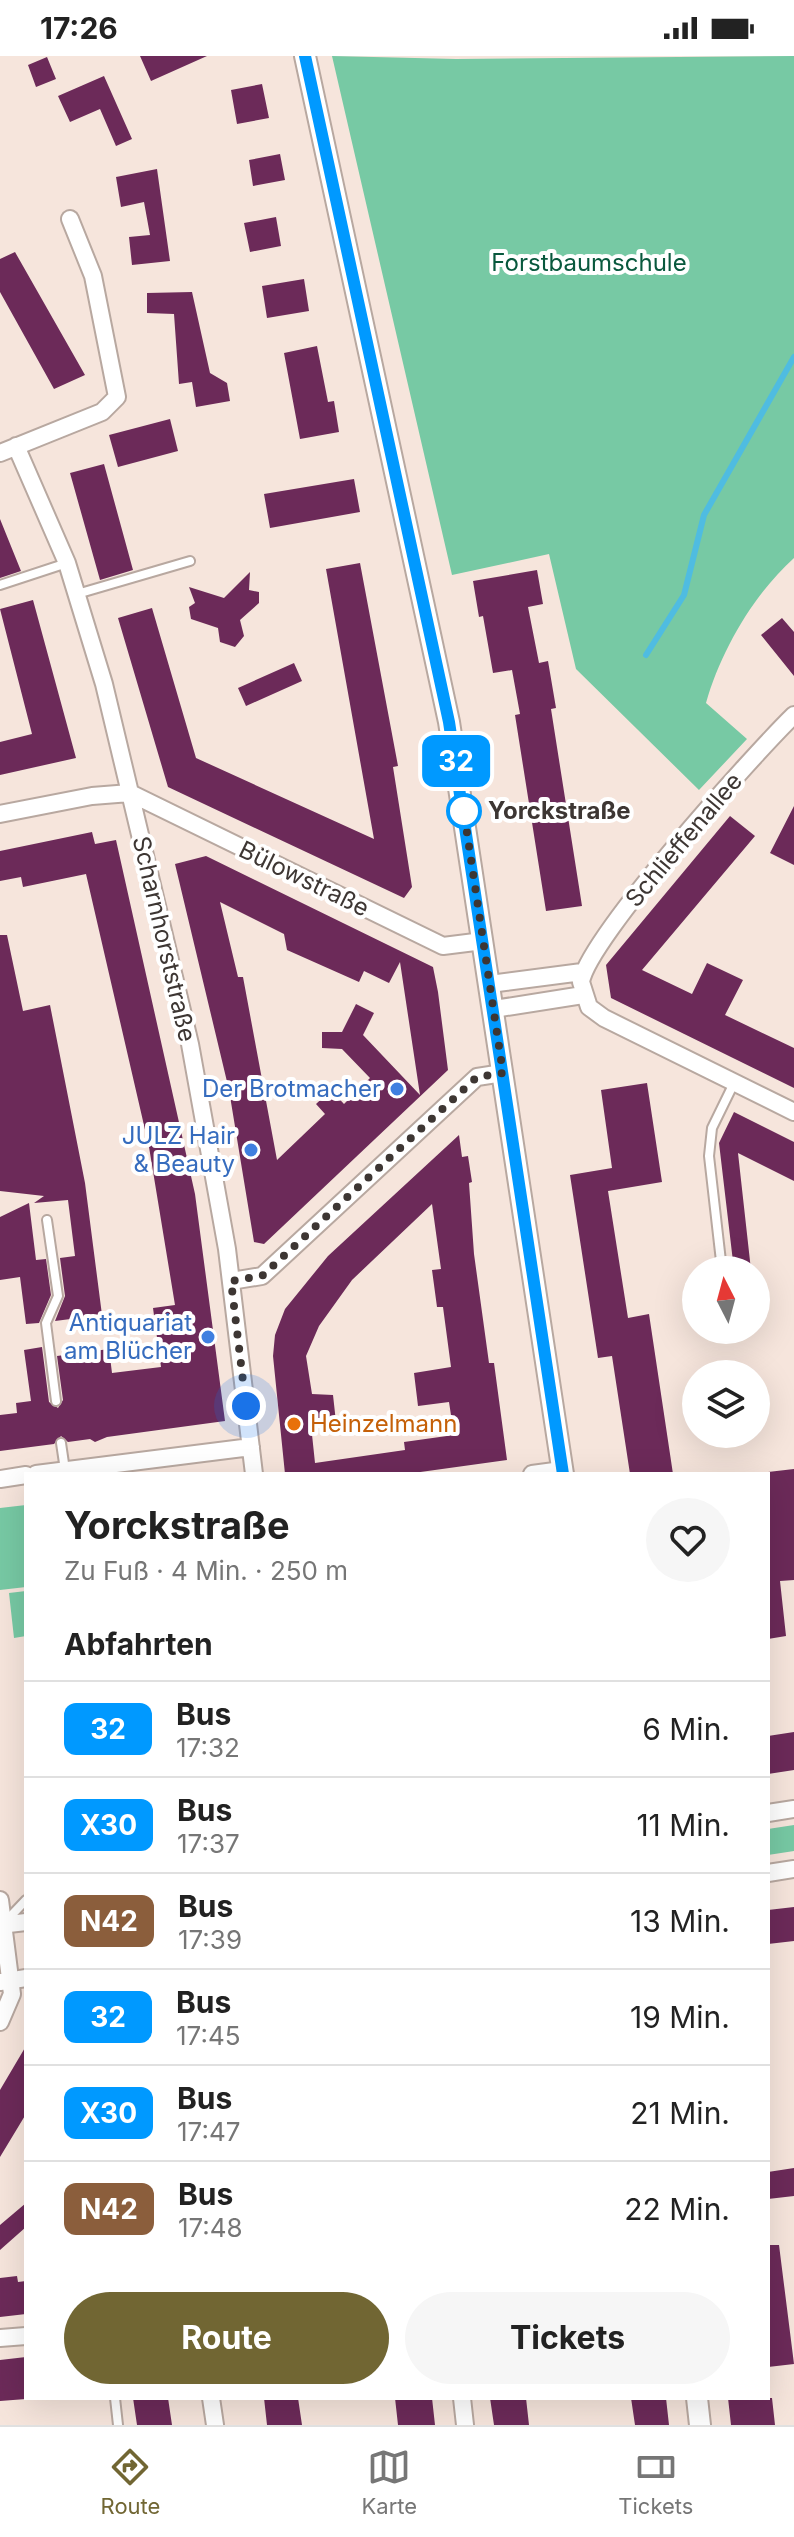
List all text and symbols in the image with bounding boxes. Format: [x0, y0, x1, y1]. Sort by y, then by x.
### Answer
text: 17:26 [40, 10, 118, 46]
park label: Forstbaumschule [491, 248, 687, 277]
line badge: 32 [420, 735, 492, 787]
text: 32 [438, 744, 474, 778]
street label: Schlieffenallee [619, 767, 748, 913]
marker: Yorckstraße [447, 794, 481, 828]
place label: Yorckstraße [488, 796, 631, 825]
street label: Scharnhorststraße [127, 833, 202, 1045]
street label: Bülowstraße [234, 835, 374, 923]
place label: Der Brotmacher [202, 1074, 381, 1103]
marker: Der Brotmacher [388, 1080, 406, 1098]
place label: JULZ Hair & Beauty [122, 1121, 235, 1178]
marker: JULZ Hair & Beauty [242, 1141, 260, 1159]
north arrow [682, 1256, 770, 1344]
map controls [682, 1256, 770, 1448]
place label: Antiquariat am Blücher [64, 1308, 192, 1365]
marker: Antiquariat am Blücher [199, 1328, 217, 1346]
button: layers [682, 1360, 770, 1448]
your location [226, 1386, 266, 1426]
place label: Heinzelmann [310, 1409, 457, 1438]
marker: Heinzelmann [285, 1415, 303, 1433]
button: heart [646, 1498, 730, 1582]
text: Yorckstraße [64, 1502, 290, 1548]
text: Zu Fuß · 4 Min. · 250 m [64, 1555, 348, 1586]
text: Abfahrten [64, 1626, 213, 1662]
text: Bus [176, 1696, 231, 1732]
text: 6 Min. [642, 1711, 730, 1747]
text: 32 [90, 1712, 126, 1746]
text: 17:32 [176, 1732, 240, 1763]
text: Bus [177, 1792, 232, 1828]
text: 11 Min. [636, 1807, 730, 1843]
text: X30 [80, 1808, 137, 1842]
text: 17:37 [177, 1828, 240, 1859]
text: Bus [178, 1888, 233, 1924]
text: 13 Min. [630, 1903, 730, 1939]
text: N42 [80, 1904, 138, 1938]
text: 17:39 [178, 1924, 242, 1955]
text: Bus [176, 1984, 231, 2020]
text: 19 Min. [630, 1999, 730, 2035]
text: 32 [90, 2000, 126, 2034]
text: 17:45 [176, 2020, 241, 2051]
text: Bus [177, 2080, 232, 2116]
text: 21 Min. [630, 2095, 730, 2131]
text: X30 [80, 2096, 137, 2130]
text: 17:47 [177, 2116, 240, 2147]
text: Bus [178, 2176, 233, 2212]
text: 22 Min. [624, 2191, 730, 2227]
text: N42 [80, 2192, 138, 2226]
text: 17:48 [178, 2212, 243, 2243]
button: Route [64, 2292, 389, 2384]
button: Tickets [405, 2292, 730, 2384]
tab: Route [101, 2445, 160, 2519]
tab: Karte [362, 2445, 417, 2519]
tab: Tickets [618, 2445, 693, 2519]

